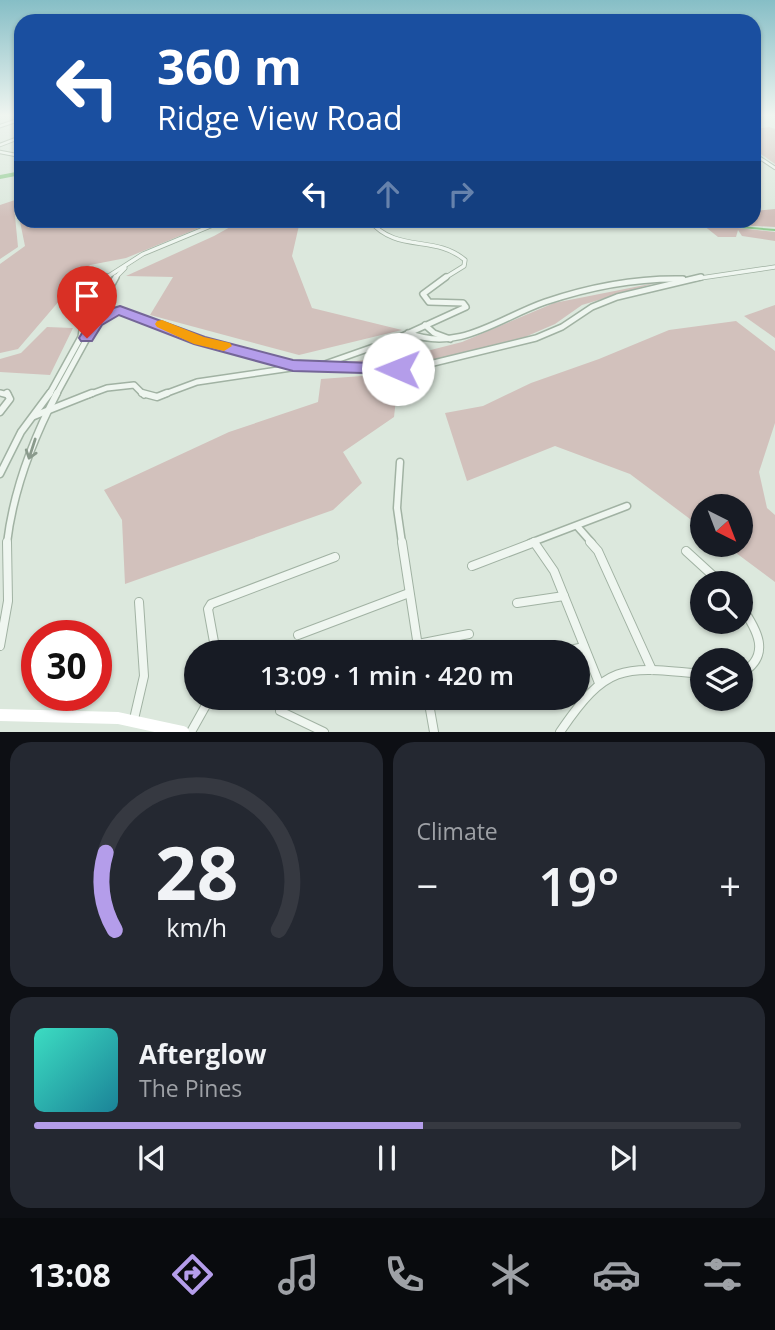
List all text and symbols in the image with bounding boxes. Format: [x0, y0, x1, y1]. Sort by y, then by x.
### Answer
text: 360 m [157, 33, 302, 99]
icon: left [42, 42, 133, 133]
text: Ridge View Road [157, 96, 403, 139]
icon: left [296, 175, 334, 213]
icon: ahead [369, 175, 407, 213]
icon: right [442, 175, 480, 213]
pin [57, 266, 117, 338]
icon: arrive [68, 277, 106, 315]
position arrow [361, 332, 435, 406]
one-way arrow [25, 437, 38, 459]
north arrow [690, 494, 752, 556]
map controls [690, 494, 753, 711]
button: search [690, 571, 753, 634]
speed limit sign: 30 [21, 620, 112, 711]
button: layers [690, 648, 753, 711]
text: 13:09 · 1 min · 420 m [260, 657, 514, 693]
text: Climate [417, 815, 498, 847]
text: 28 [155, 823, 238, 922]
text: 19° [538, 850, 620, 921]
text: − [417, 859, 438, 911]
text: + [719, 859, 741, 911]
text: km/h [166, 910, 227, 944]
text: Afterglow [139, 1036, 266, 1072]
text: The Pines [139, 1072, 242, 1104]
icon: previous [133, 1139, 171, 1177]
icon: pause [368, 1139, 406, 1177]
icon: next [604, 1139, 642, 1177]
icon: directions [168, 1250, 217, 1299]
icon: music [274, 1250, 323, 1299]
icon: phone [380, 1250, 429, 1299]
icon: climate [486, 1250, 535, 1299]
icon: car [592, 1250, 641, 1299]
icon: filters [698, 1250, 747, 1299]
text: 13:08 [28, 1253, 111, 1296]

